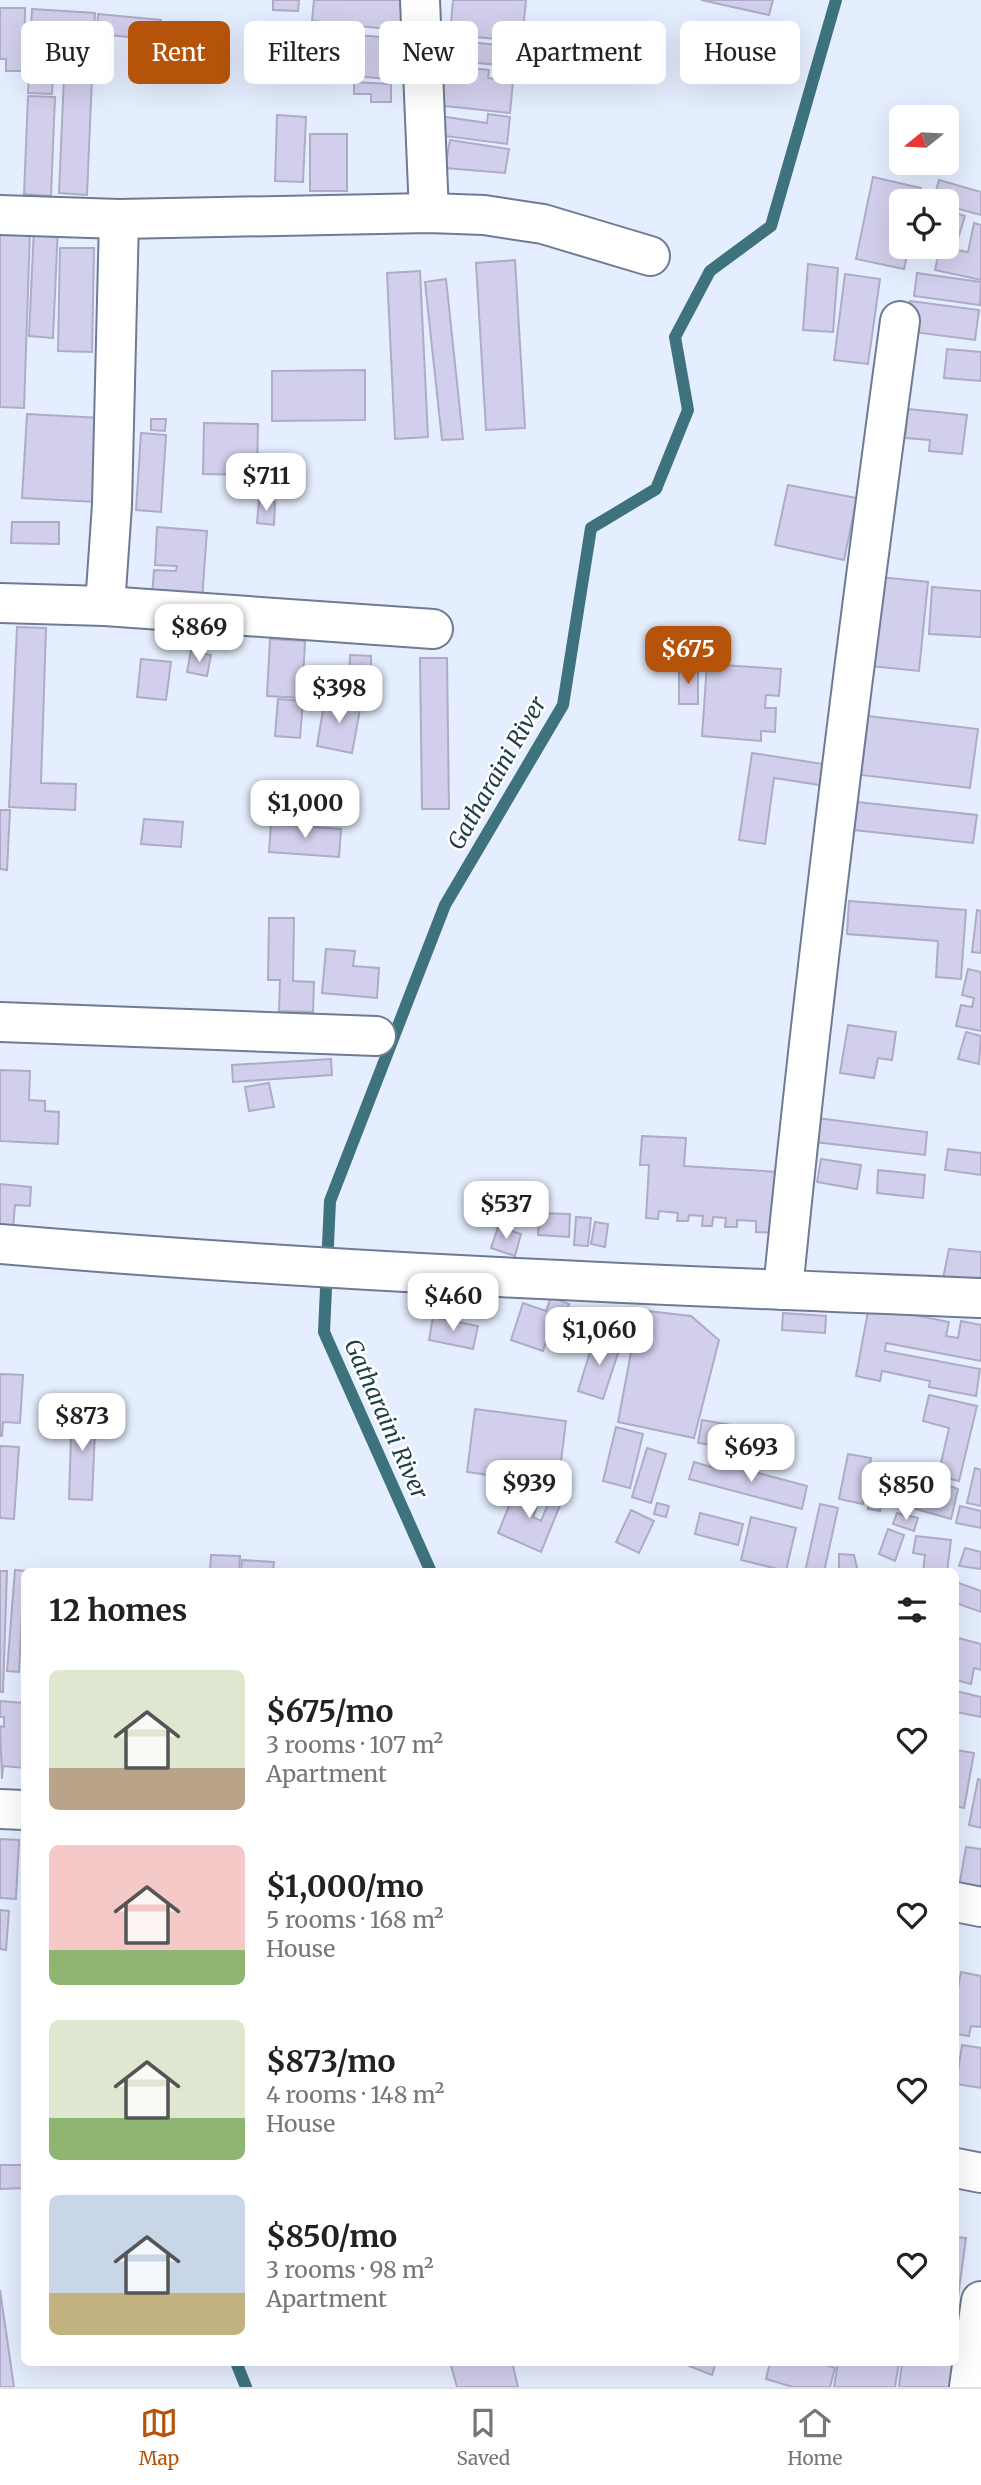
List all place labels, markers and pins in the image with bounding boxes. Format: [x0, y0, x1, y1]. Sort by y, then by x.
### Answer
pin: $711 [225, 454, 307, 513]
pin: $869 [158, 604, 240, 664]
pin: $675 [647, 626, 729, 686]
pin: $398 [298, 666, 380, 725]
pin: $1,000 [248, 780, 362, 840]
pin: $537 [465, 1182, 547, 1241]
pin: $460 [412, 1274, 494, 1333]
pin: $1,060 [542, 1308, 656, 1367]
pin: $873 [41, 1394, 123, 1453]
pin: $693 [710, 1424, 792, 1484]
pin: $939 [488, 1460, 570, 1520]
pin: $850 [865, 1462, 947, 1522]

